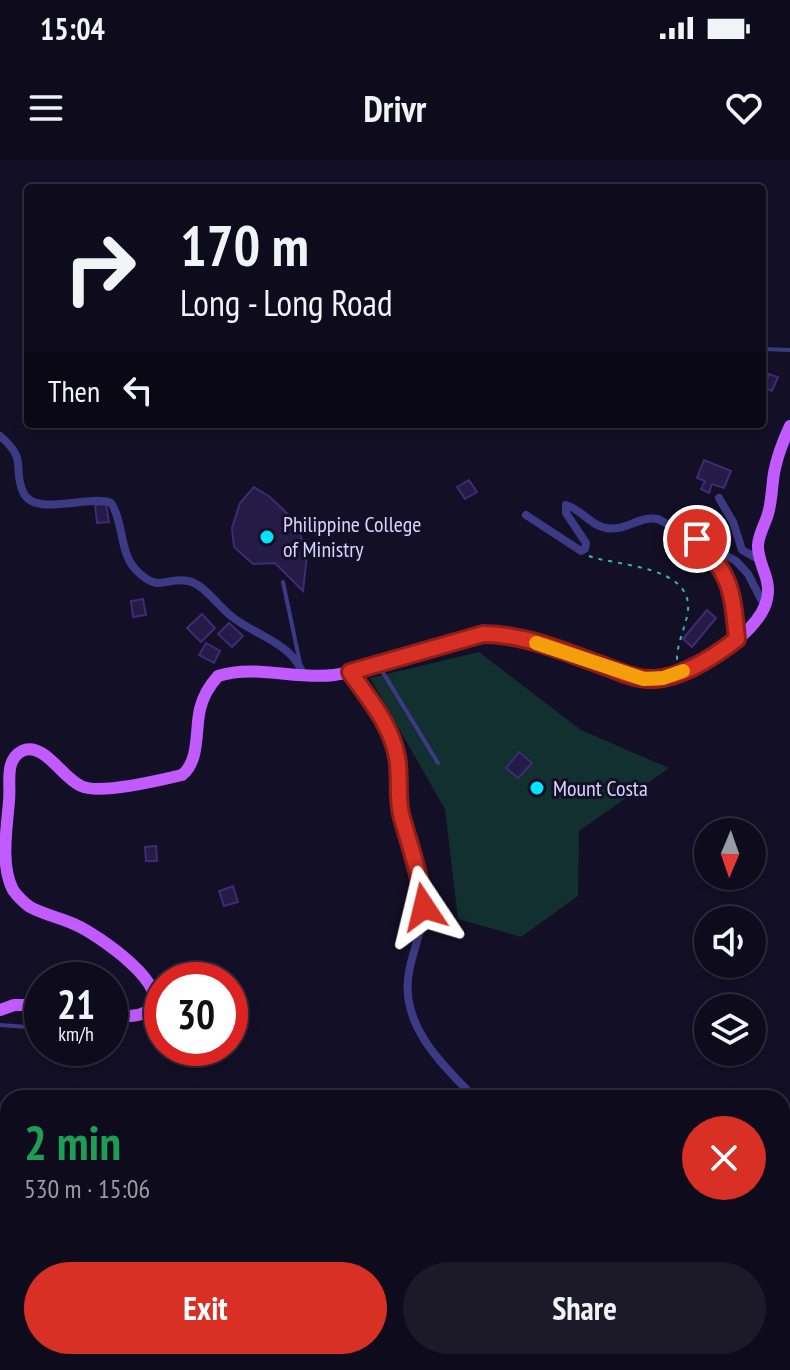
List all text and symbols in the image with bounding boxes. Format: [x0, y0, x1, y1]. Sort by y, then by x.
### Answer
text: 15:04 [40, 9, 105, 48]
text: Drivr [364, 85, 426, 132]
icon: menu [24, 86, 68, 130]
icon: heart [722, 86, 766, 130]
text: 170 m [180, 209, 309, 281]
icon: right [48, 216, 152, 320]
text: Long - Long Road [180, 279, 393, 326]
icon: left [116, 368, 160, 412]
text: Then [48, 371, 100, 410]
pin [663, 505, 731, 573]
place label: Philippine College of Ministry [283, 510, 421, 563]
icon: arrive [675, 517, 719, 561]
marker: Philippine College of Ministry [258, 528, 276, 546]
place label: Mount Costa [553, 774, 648, 802]
marker: Mount Costa [528, 779, 546, 797]
north arrow [694, 818, 766, 890]
map controls [694, 818, 766, 1066]
position arrow [382, 865, 466, 949]
button: sound [694, 906, 766, 978]
speed limit sign: 30 [144, 962, 248, 1066]
text: 21 [57, 978, 95, 1030]
button: layers [694, 994, 766, 1066]
text: km/h [58, 1021, 94, 1047]
text: 2 min [24, 1111, 121, 1173]
button: close [682, 1116, 766, 1200]
text: 530 m · 15:06 [24, 1172, 150, 1205]
button: Exit [24, 1262, 387, 1354]
button: Share [403, 1262, 766, 1354]

